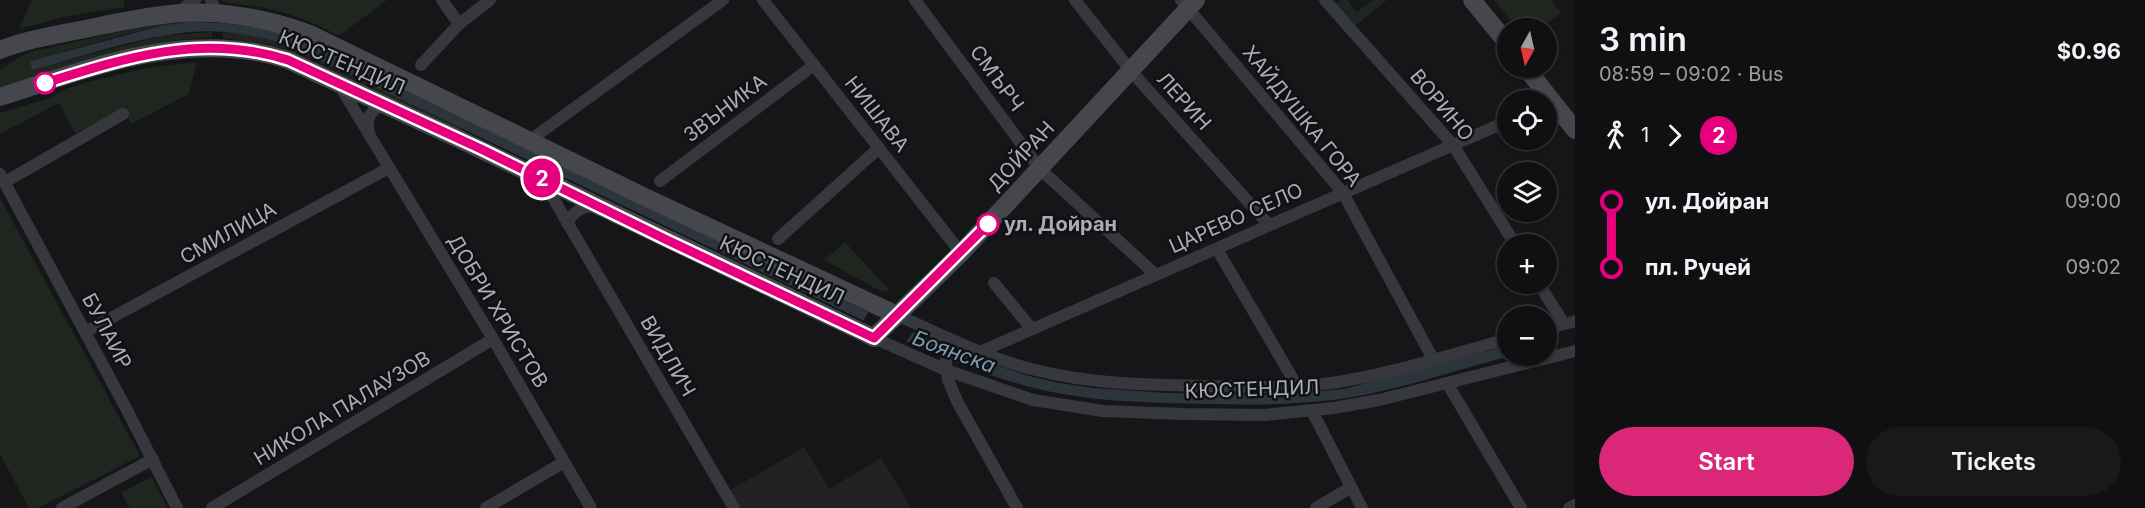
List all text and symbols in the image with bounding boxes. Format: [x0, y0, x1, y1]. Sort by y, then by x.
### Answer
north arrow [1497, 18, 1557, 78]
map controls [1497, 18, 1557, 366]
text: 3 min [1599, 19, 1687, 59]
street label: КЮСТЕНДИЛ [275, 25, 409, 99]
text: $0.96 [2057, 38, 2121, 64]
street label: СМЪРЧ [965, 40, 1029, 116]
street label: ХАЙДУШКА ГОРА [1238, 40, 1367, 192]
text: 08:59 – 09:02 · Bus [1599, 62, 1784, 86]
street label: ВОРИНО [1405, 64, 1479, 146]
street label: ЛЕРИН [1152, 67, 1216, 135]
street label: ЗВЪНИКА [679, 69, 771, 147]
street label: НИШАВА [840, 71, 914, 157]
unlabelled marker [34, 72, 56, 94]
button: locate [1497, 90, 1557, 150]
street label: ДОЙРАН [982, 115, 1059, 196]
icon: walk [1599, 119, 1632, 152]
icon: forward [1658, 119, 1691, 152]
text: 1 [1641, 123, 1649, 147]
text: 2 [1712, 123, 1725, 148]
line badge: 2 [522, 158, 562, 198]
button: layers [1497, 162, 1557, 222]
text: 2 [535, 166, 549, 191]
street label: ЦАРЕВО СЕЛО [1165, 178, 1307, 258]
text: ул. Дойран [1645, 188, 1769, 214]
text: 09:00 [2065, 189, 2121, 213]
street label: СМИЛИЦА [176, 197, 280, 269]
place label: ул. Дойран [1004, 212, 1117, 236]
marker: ул. Дойран [977, 213, 999, 235]
street label: ДОБРИ ХРИСТОВ [443, 230, 553, 392]
street label: КЮСТЕНДИЛ [716, 231, 848, 309]
button: + [1497, 234, 1557, 294]
text: пл. Ручей [1645, 254, 1751, 280]
text: 09:02 [2065, 255, 2121, 279]
street label: БУЛАИР [77, 289, 137, 373]
button: − [1497, 306, 1557, 366]
street label: ВИДЛИЧ [635, 311, 701, 401]
water label: Боянска [909, 325, 999, 378]
street label: НИКОЛА ПАЛАУЗОВ [249, 346, 435, 470]
street label: КЮСТЕНДИЛ [1184, 375, 1320, 403]
button: Start [1599, 427, 1854, 496]
button: Tickets [1866, 427, 2121, 496]

